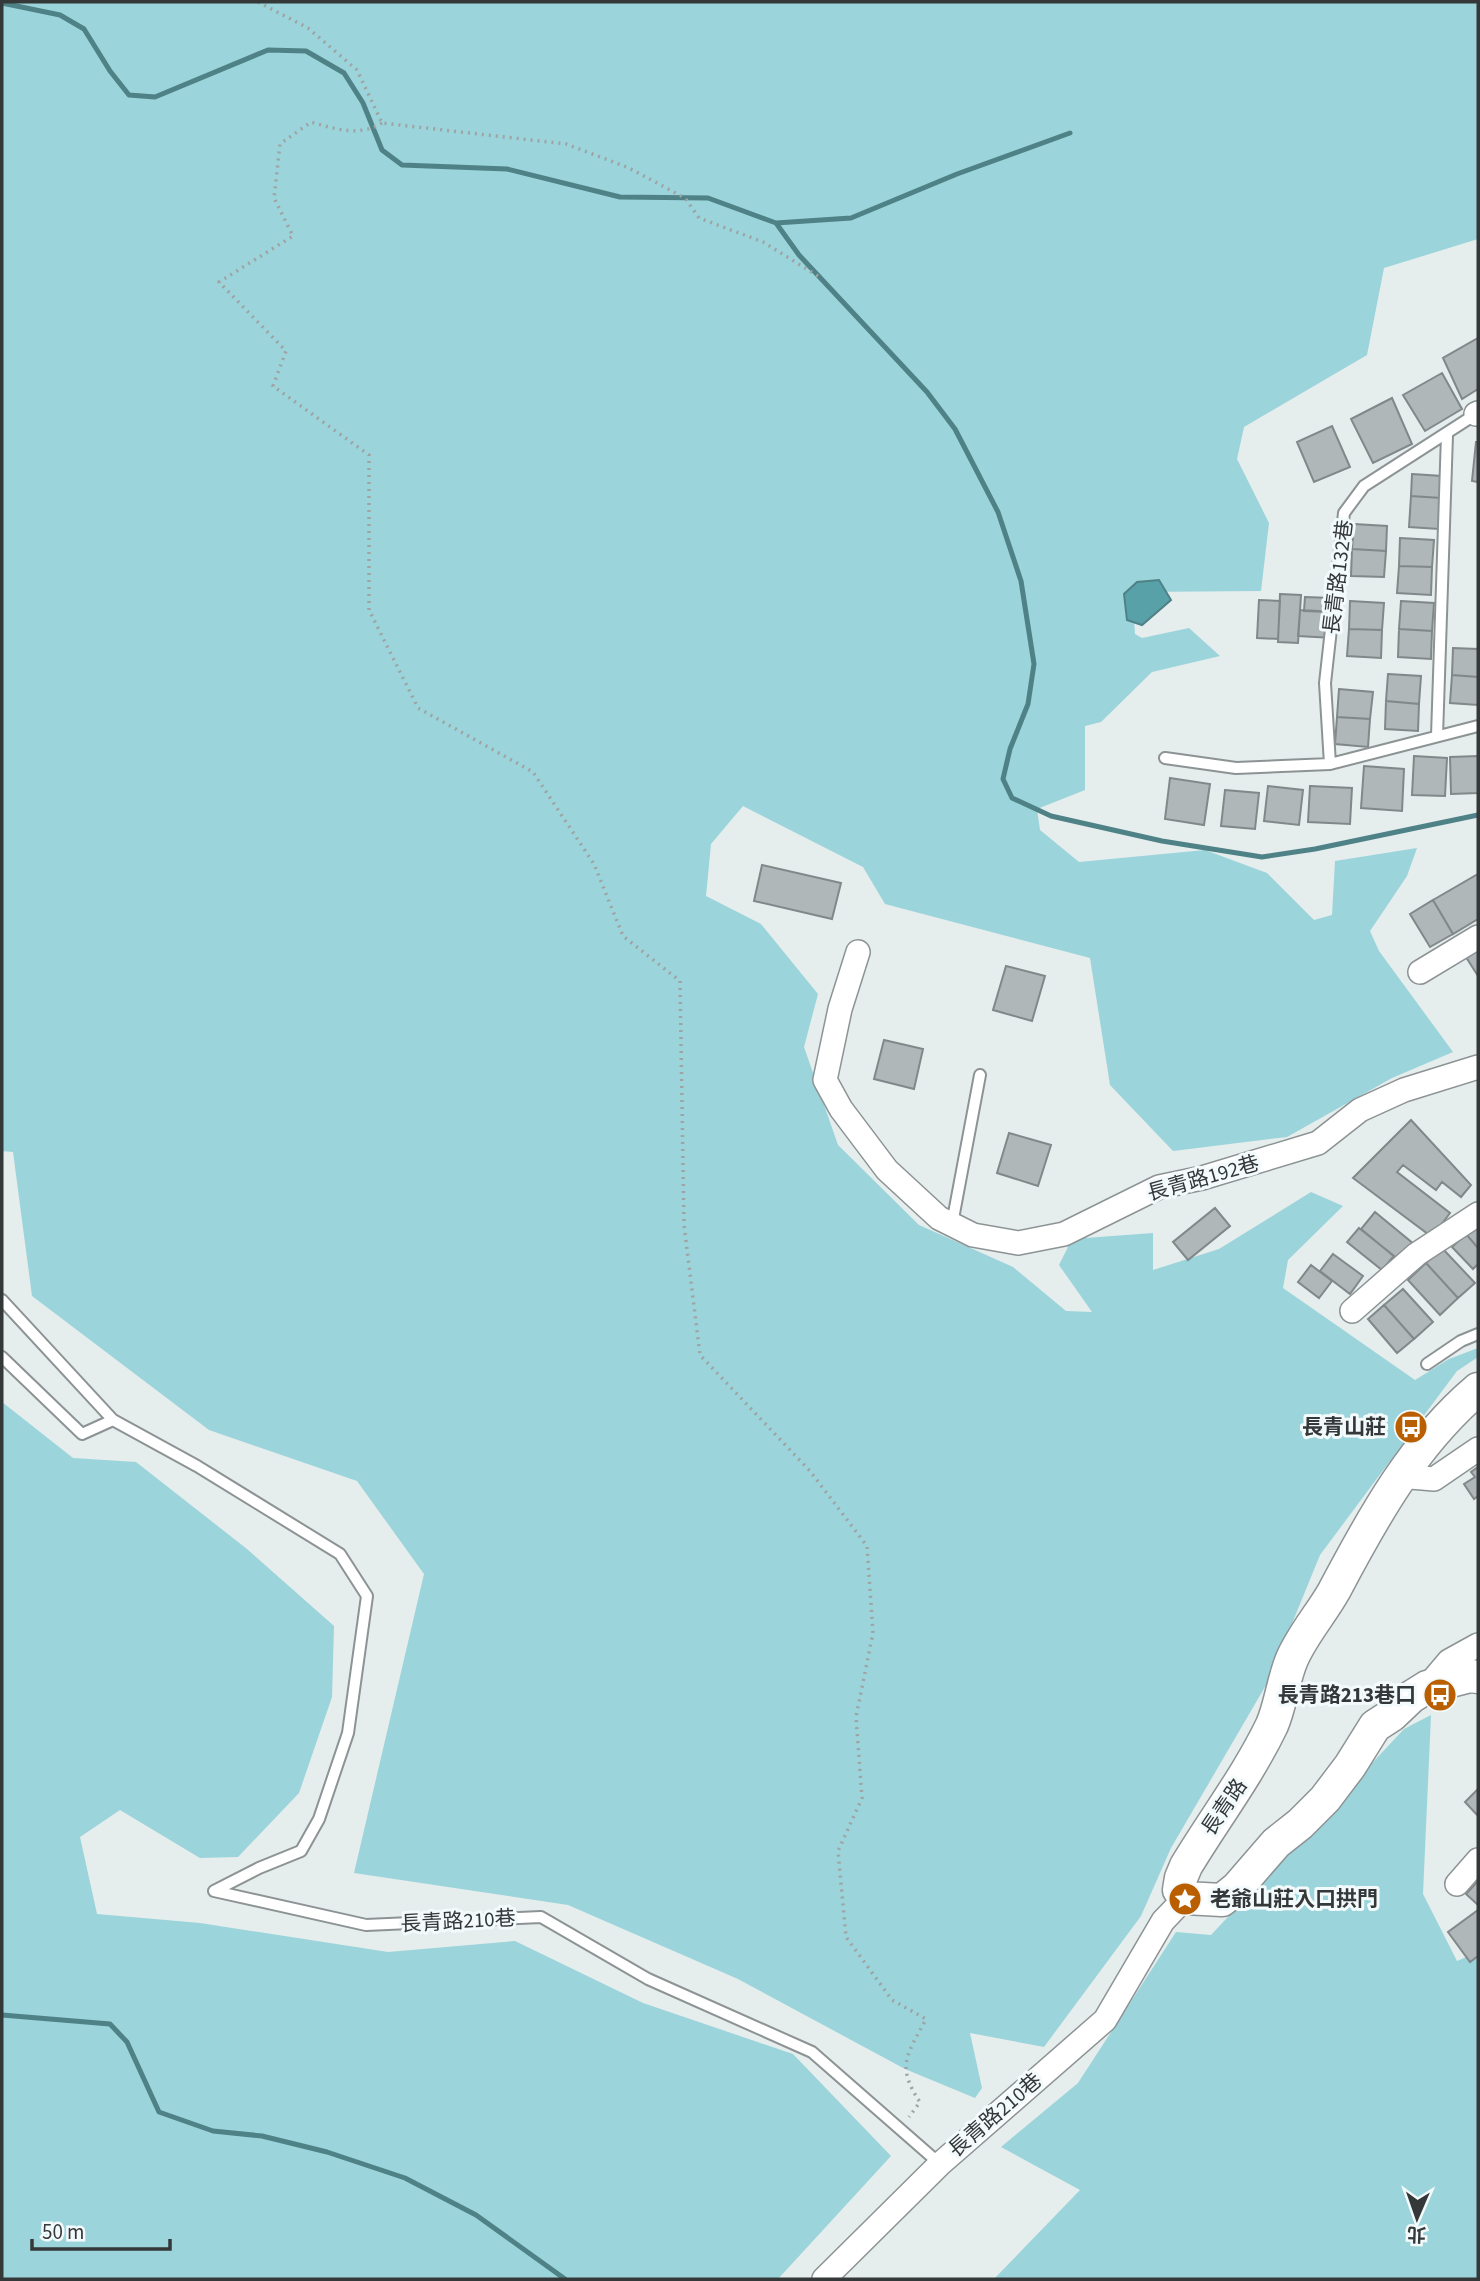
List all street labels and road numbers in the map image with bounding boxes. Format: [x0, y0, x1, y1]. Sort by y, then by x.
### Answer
street label: 長青路132巷 [1316, 518, 1360, 636]
street label: 長青路192巷 [1143, 1148, 1263, 1208]
street label: 長青路 [1194, 1772, 1254, 1842]
street label: 長青路210巷 [400, 1903, 516, 1939]
street label: 長青路210巷 [942, 2066, 1048, 2164]

